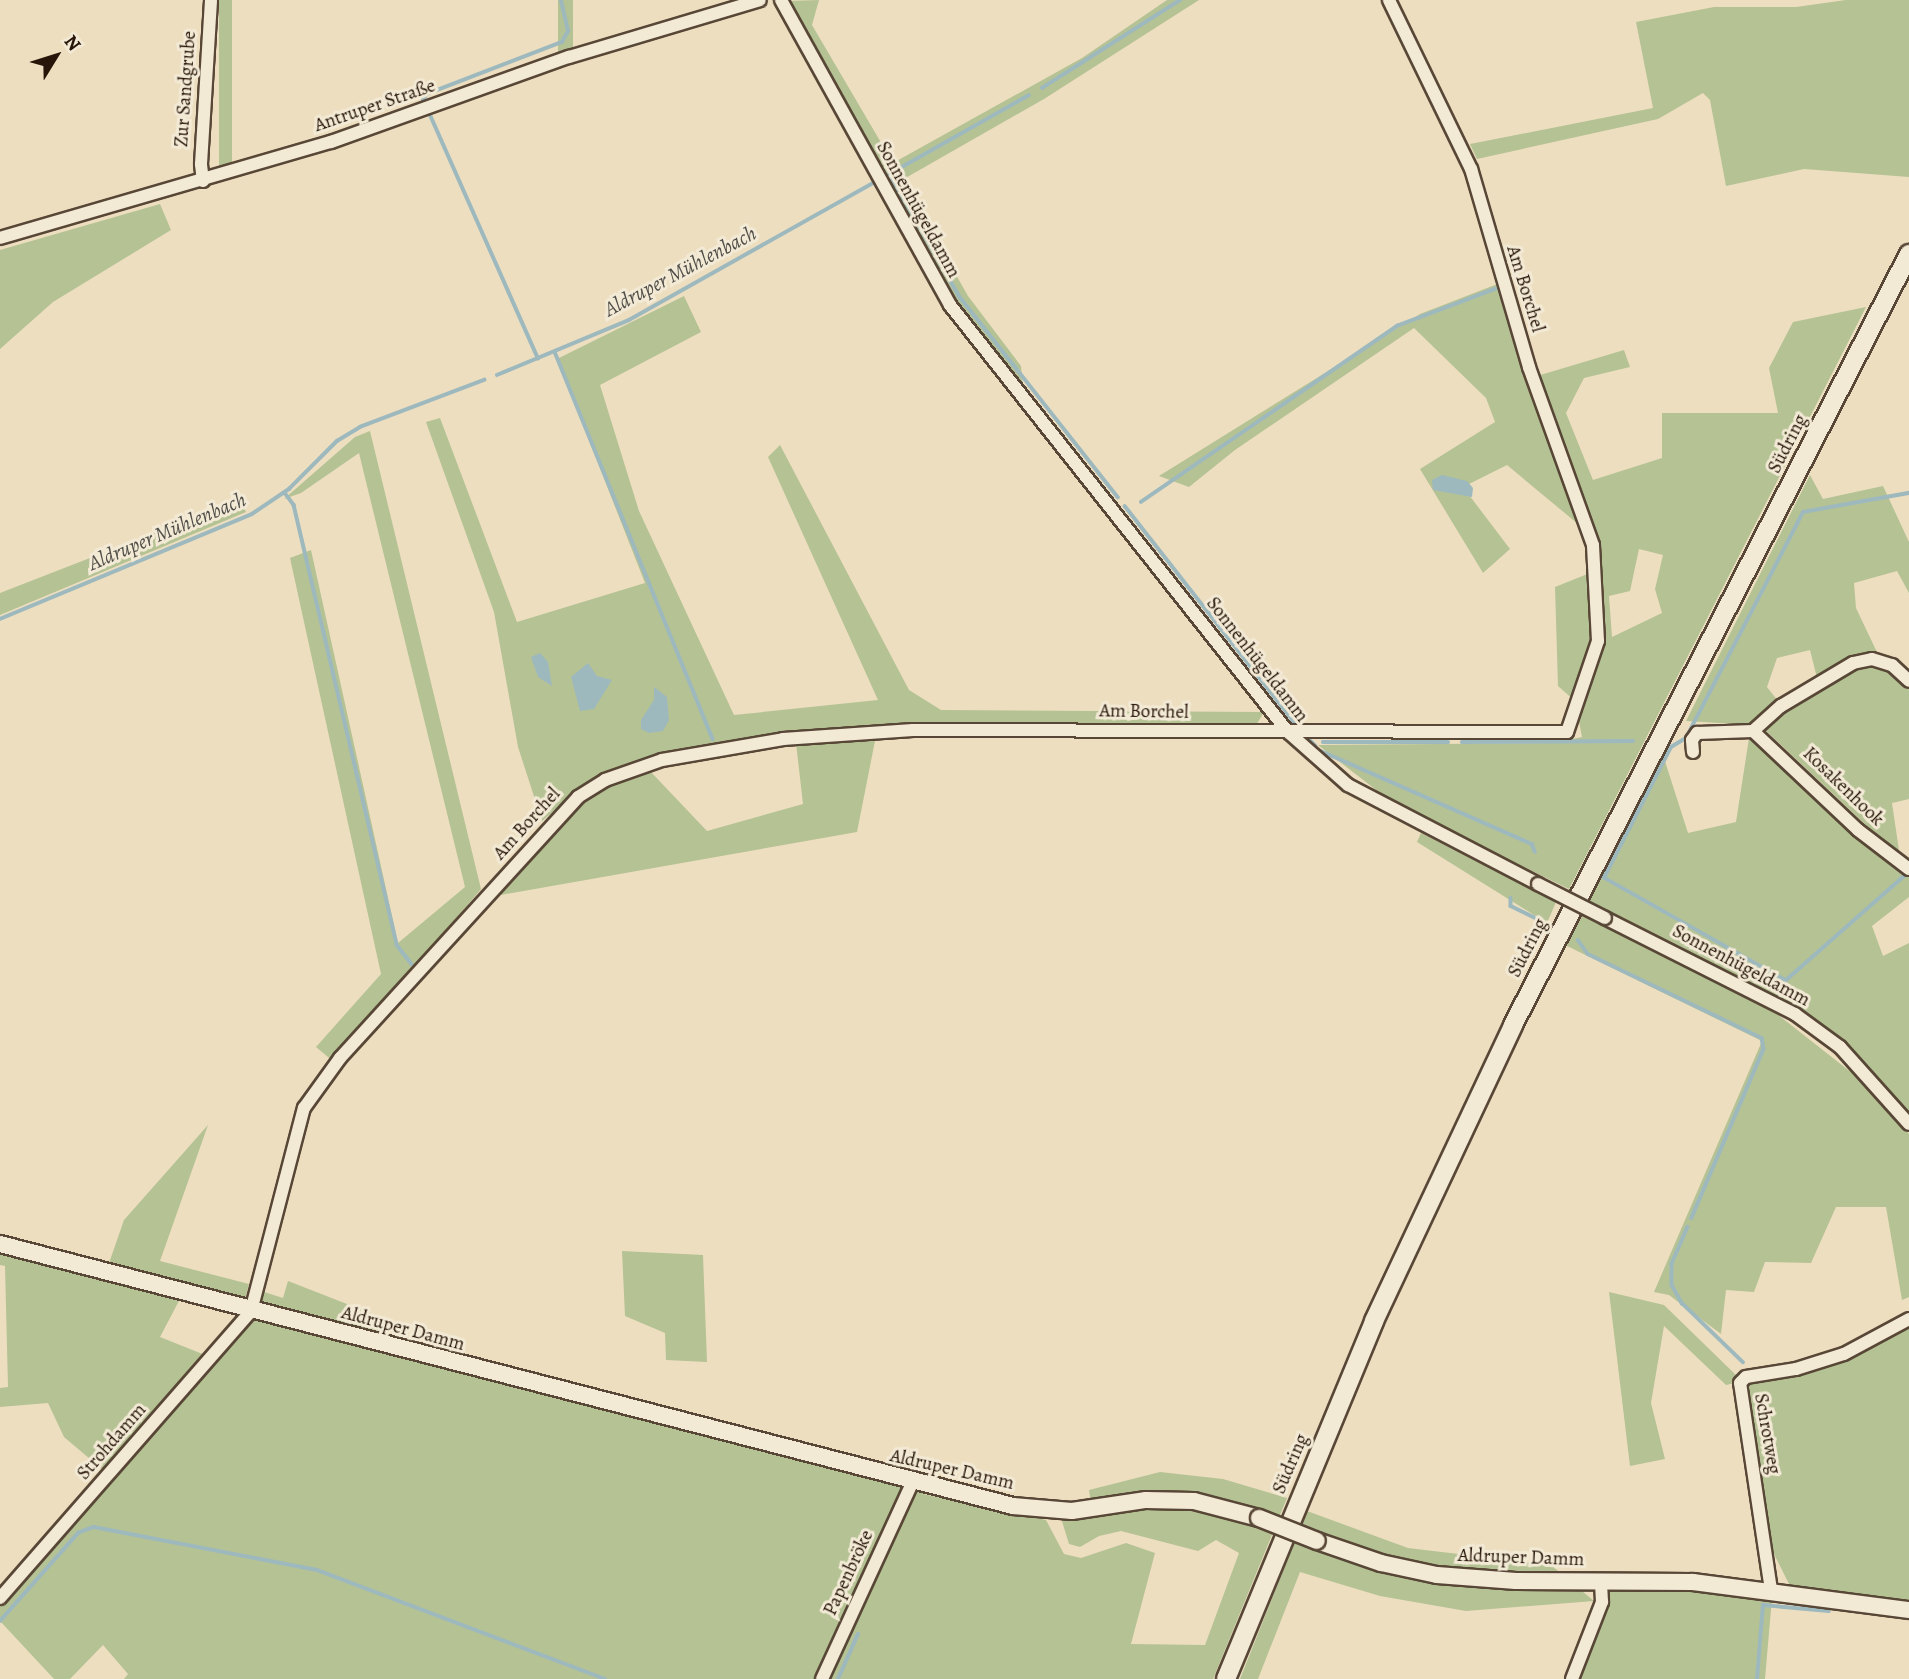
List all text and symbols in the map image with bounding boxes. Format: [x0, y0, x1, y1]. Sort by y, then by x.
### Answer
north arrow [21, 21, 91, 91]
text: N [58, 30, 87, 57]
street label: Zur Sandgrube [171, 30, 201, 148]
street label: Antruper Straße [311, 75, 439, 137]
street label: Sonnenhügeldamm [871, 138, 965, 282]
water label: Aldruper Mühlenbach [599, 220, 761, 322]
street label: Am Borchel [1501, 243, 1549, 335]
street label: Südring [1764, 411, 1812, 477]
water label: Aldruper Mühlenbach [84, 486, 250, 576]
street label: Sonnenhügeldamm [1201, 593, 1313, 727]
street label: Am Borchel [1099, 700, 1189, 724]
street label: Kosakenhook [1798, 743, 1888, 831]
street label: Am Borchel [489, 783, 565, 865]
street label: Südring [1504, 915, 1552, 981]
street label: Sonnenhügeldamm [1668, 920, 1814, 1012]
street label: Aldruper Damm [339, 1302, 467, 1356]
street label: Schrotweg [1749, 1392, 1785, 1476]
street label: Strohdamm [73, 1399, 151, 1485]
street label: Südring [1268, 1430, 1314, 1498]
street label: Aldruper Damm [888, 1445, 1016, 1495]
street label: Papenbröke [819, 1527, 879, 1619]
street label: Aldruper Damm [1457, 1544, 1585, 1572]

